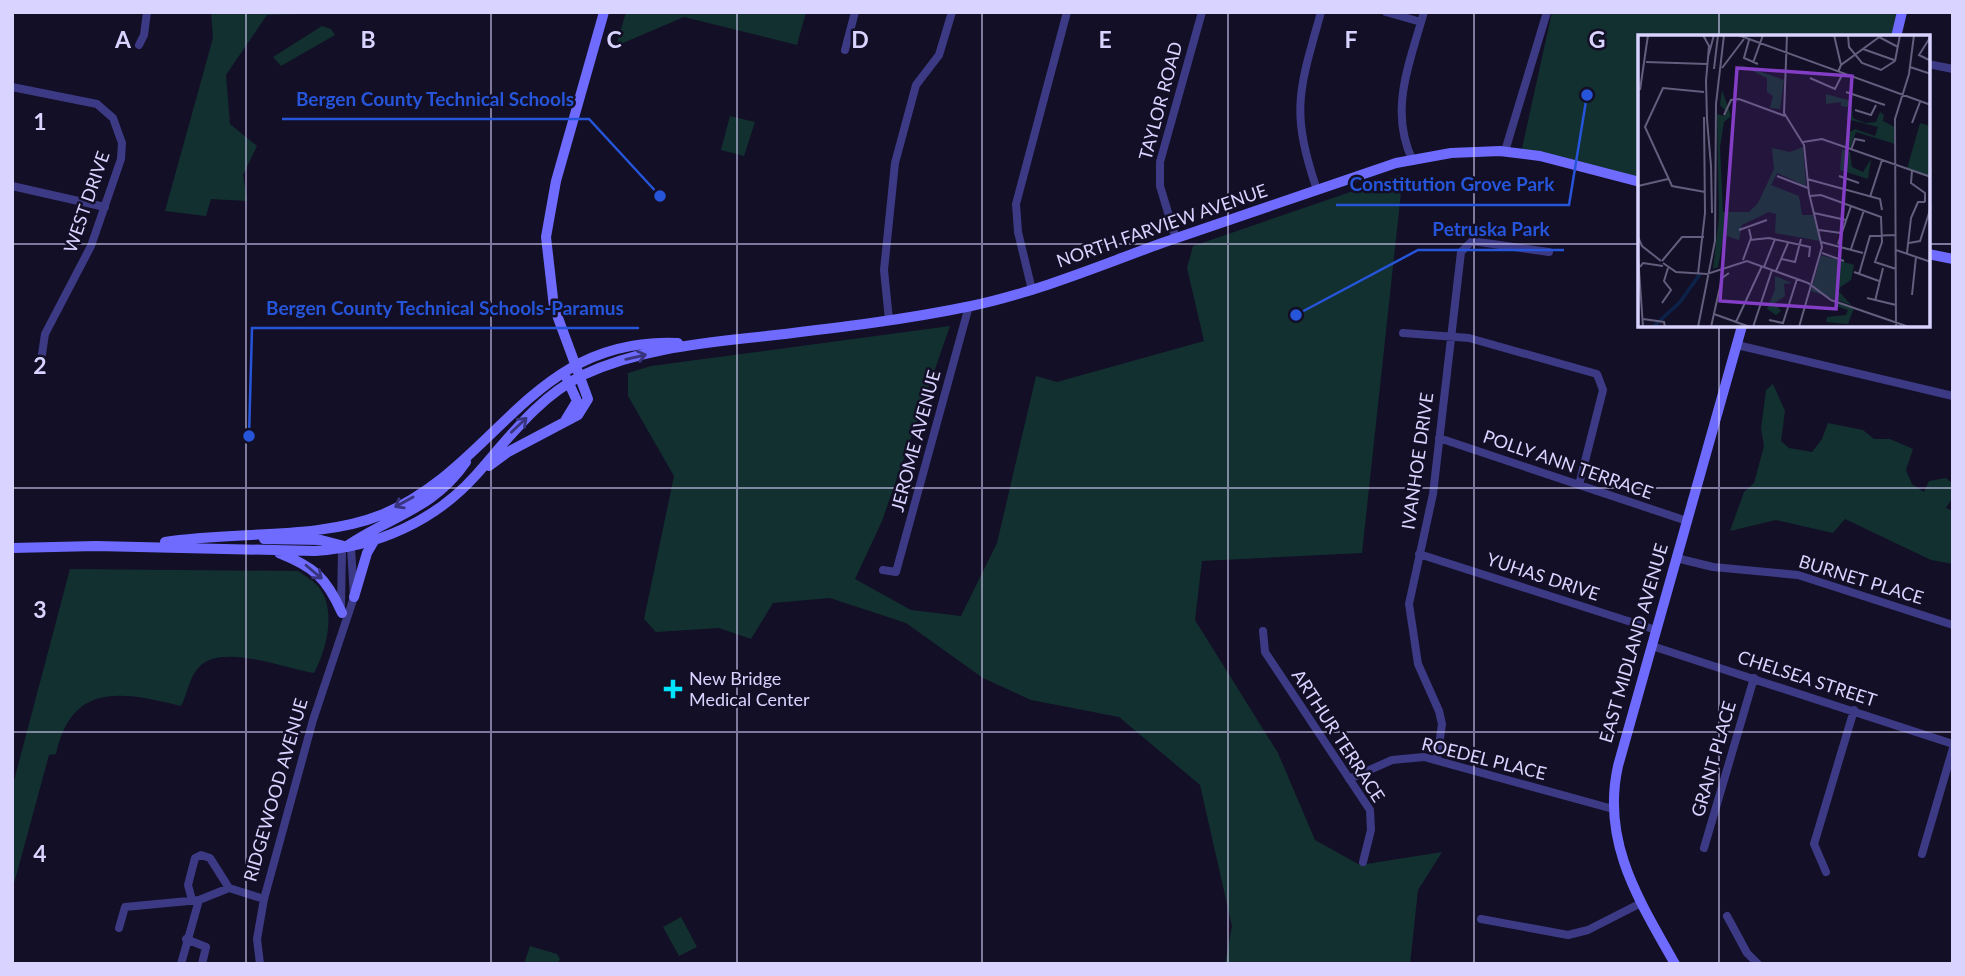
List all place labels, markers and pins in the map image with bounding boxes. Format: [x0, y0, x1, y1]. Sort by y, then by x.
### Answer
callout: Bergen County Technical Schools [282, 79, 589, 119]
callout: Constitution Grove Park [1336, 165, 1569, 205]
callout: Petruska Park [1418, 210, 1564, 250]
callout: Bergen County Technical Schools-Paramus [252, 288, 639, 328]
place label: New Bridge Medical Center [689, 667, 810, 710]
marker: New Bridge Medical Center [663, 679, 683, 699]

